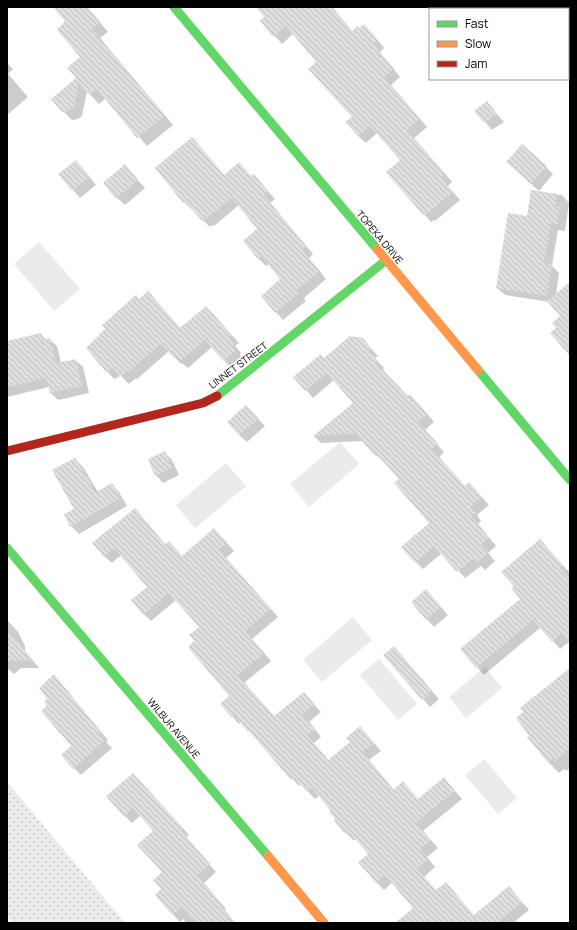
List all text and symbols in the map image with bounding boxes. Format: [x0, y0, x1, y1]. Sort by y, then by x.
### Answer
legend [429, 8, 569, 80]
text: Fast [465, 15, 489, 32]
text: Slow [465, 35, 491, 52]
text: Jam [465, 55, 487, 72]
street label: TOPEKA DRIVE [353, 207, 407, 267]
street label: LINNET STREET [206, 338, 270, 392]
street label: WILBUR AVENUE [144, 695, 204, 762]

